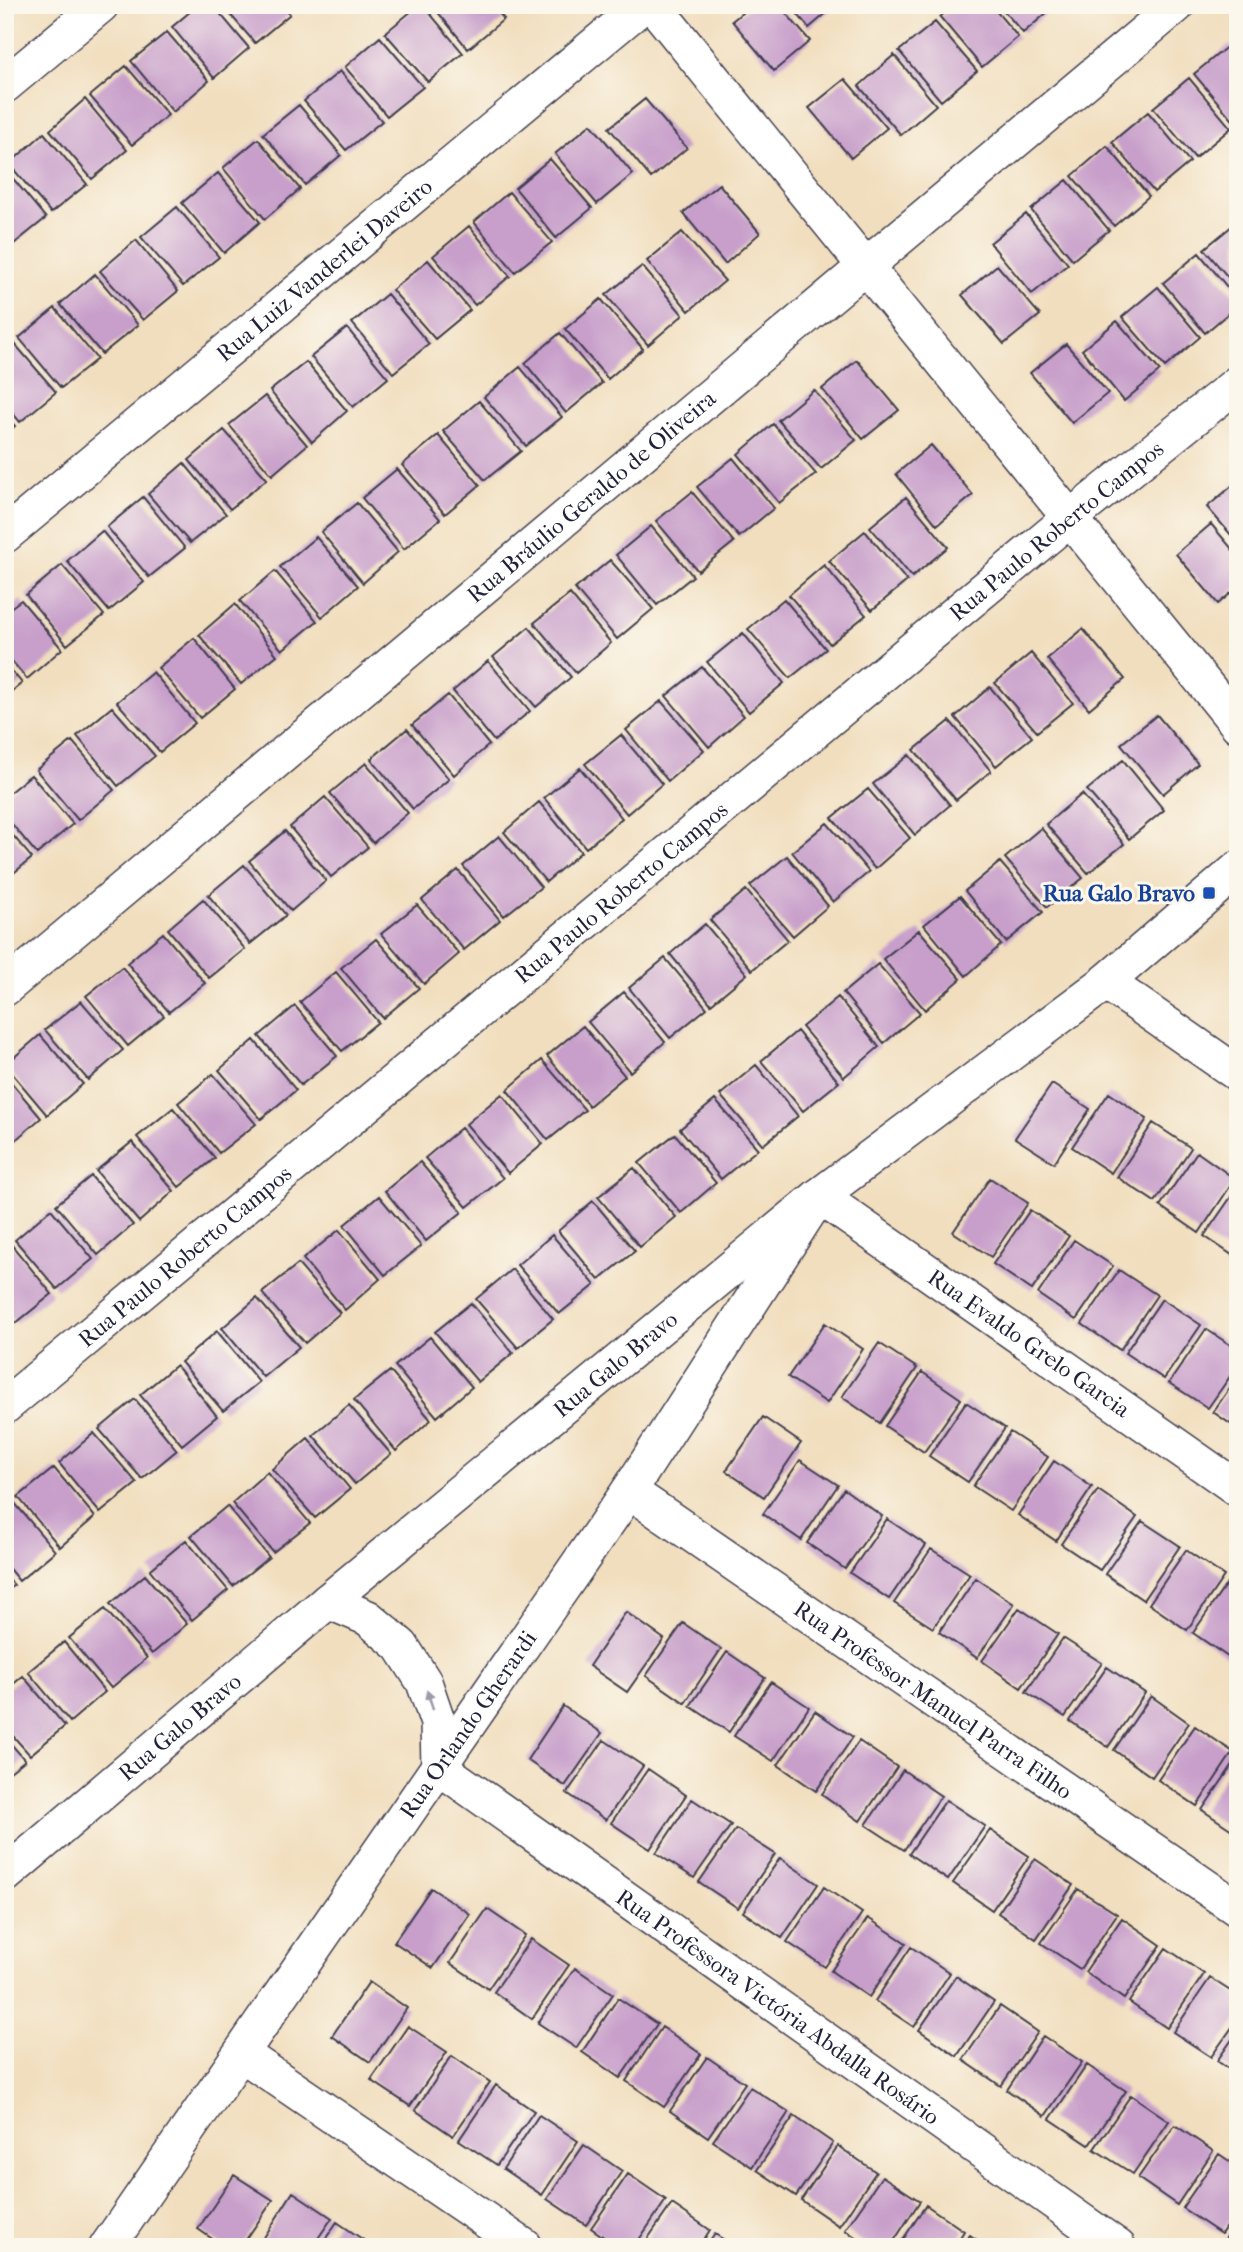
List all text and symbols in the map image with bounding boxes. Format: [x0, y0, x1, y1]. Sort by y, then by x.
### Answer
street label: Rua Luiz Vanderlei Daveiro [211, 172, 438, 367]
street label: Rua Bráulio Geraldo de Oliveira [461, 384, 721, 608]
street label: Rua Paulo Roberto Campos [944, 435, 1169, 626]
street label: Rua Paulo Roberto Campos [509, 796, 733, 989]
place label: Rua Galo Bravo [1043, 880, 1195, 907]
marker: Rua Galo Bravo [1201, 885, 1217, 901]
street label: Rua Paulo Roberto Campos [73, 1160, 297, 1353]
street label: Rua Evaldo Grelo Garcia [923, 1263, 1136, 1423]
street label: Rua Galo Bravo [548, 1305, 683, 1423]
street label: Rua Professor Manuel Parra Filho [789, 1595, 1078, 1805]
street label: Rua Orlando Gherardi [394, 1625, 542, 1823]
street label: Rua Galo Bravo [113, 1667, 246, 1786]
one-way arrow [424, 1689, 435, 1710]
street label: Rua Professora Victória Abdalla Rosário [611, 1883, 945, 2130]

